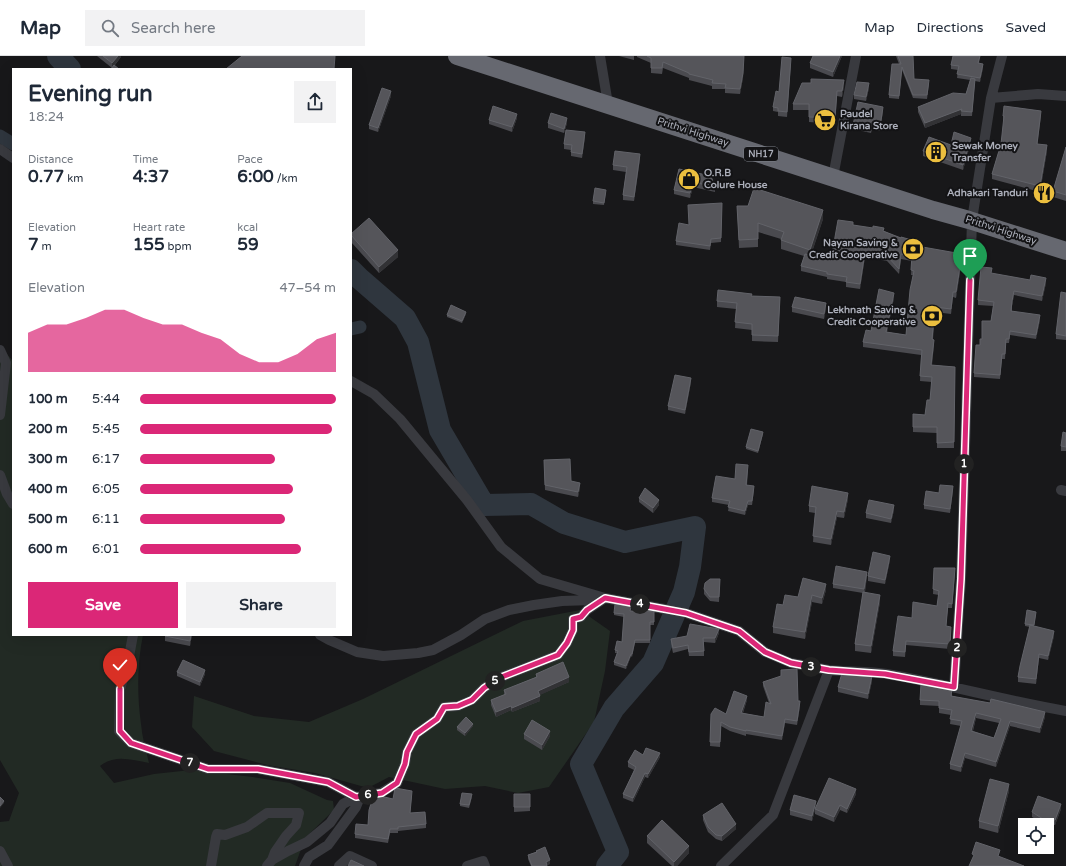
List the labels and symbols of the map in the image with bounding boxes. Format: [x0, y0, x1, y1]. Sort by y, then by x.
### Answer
supermarket icon: Paudel Kirana Store [812, 107, 838, 133]
place label: Paudel Kirana Store [840, 108, 898, 132]
street label: Prithvi Highway [656, 115, 731, 149]
building icon: Sewak Money Transfer [923, 139, 949, 165]
place label: Sewak Money Transfer [951, 140, 1019, 164]
road number: NH17 [744, 147, 778, 161]
shop icon: O.R.B Colure House [676, 166, 702, 192]
place label: O.R.B Colure House [704, 167, 768, 191]
restaurant icon: Adhakari Tanduri [1031, 180, 1057, 206]
place label: Adhakari Tanduri [947, 187, 1028, 199]
street label: Prithvi Highway [964, 213, 1039, 247]
bank icon: Nayan Saving & Credit Cooperative [900, 236, 926, 262]
place label: Nayan Saving & Credit Cooperative [809, 237, 898, 261]
pin [953, 239, 987, 280]
bank icon: Lekhnath Saving & Credit Cooperative [919, 303, 945, 329]
place label: Lekhnath Saving & Credit Cooperative [827, 304, 916, 328]
pin: 1 [954, 454, 974, 474]
pin: 4 [630, 594, 650, 614]
pin: 2 [947, 638, 967, 658]
pin [103, 648, 137, 689]
pin: 3 [801, 657, 821, 677]
pin: 5 [485, 671, 505, 691]
pin: 7 [180, 753, 200, 773]
pin: 6 [358, 785, 378, 805]

